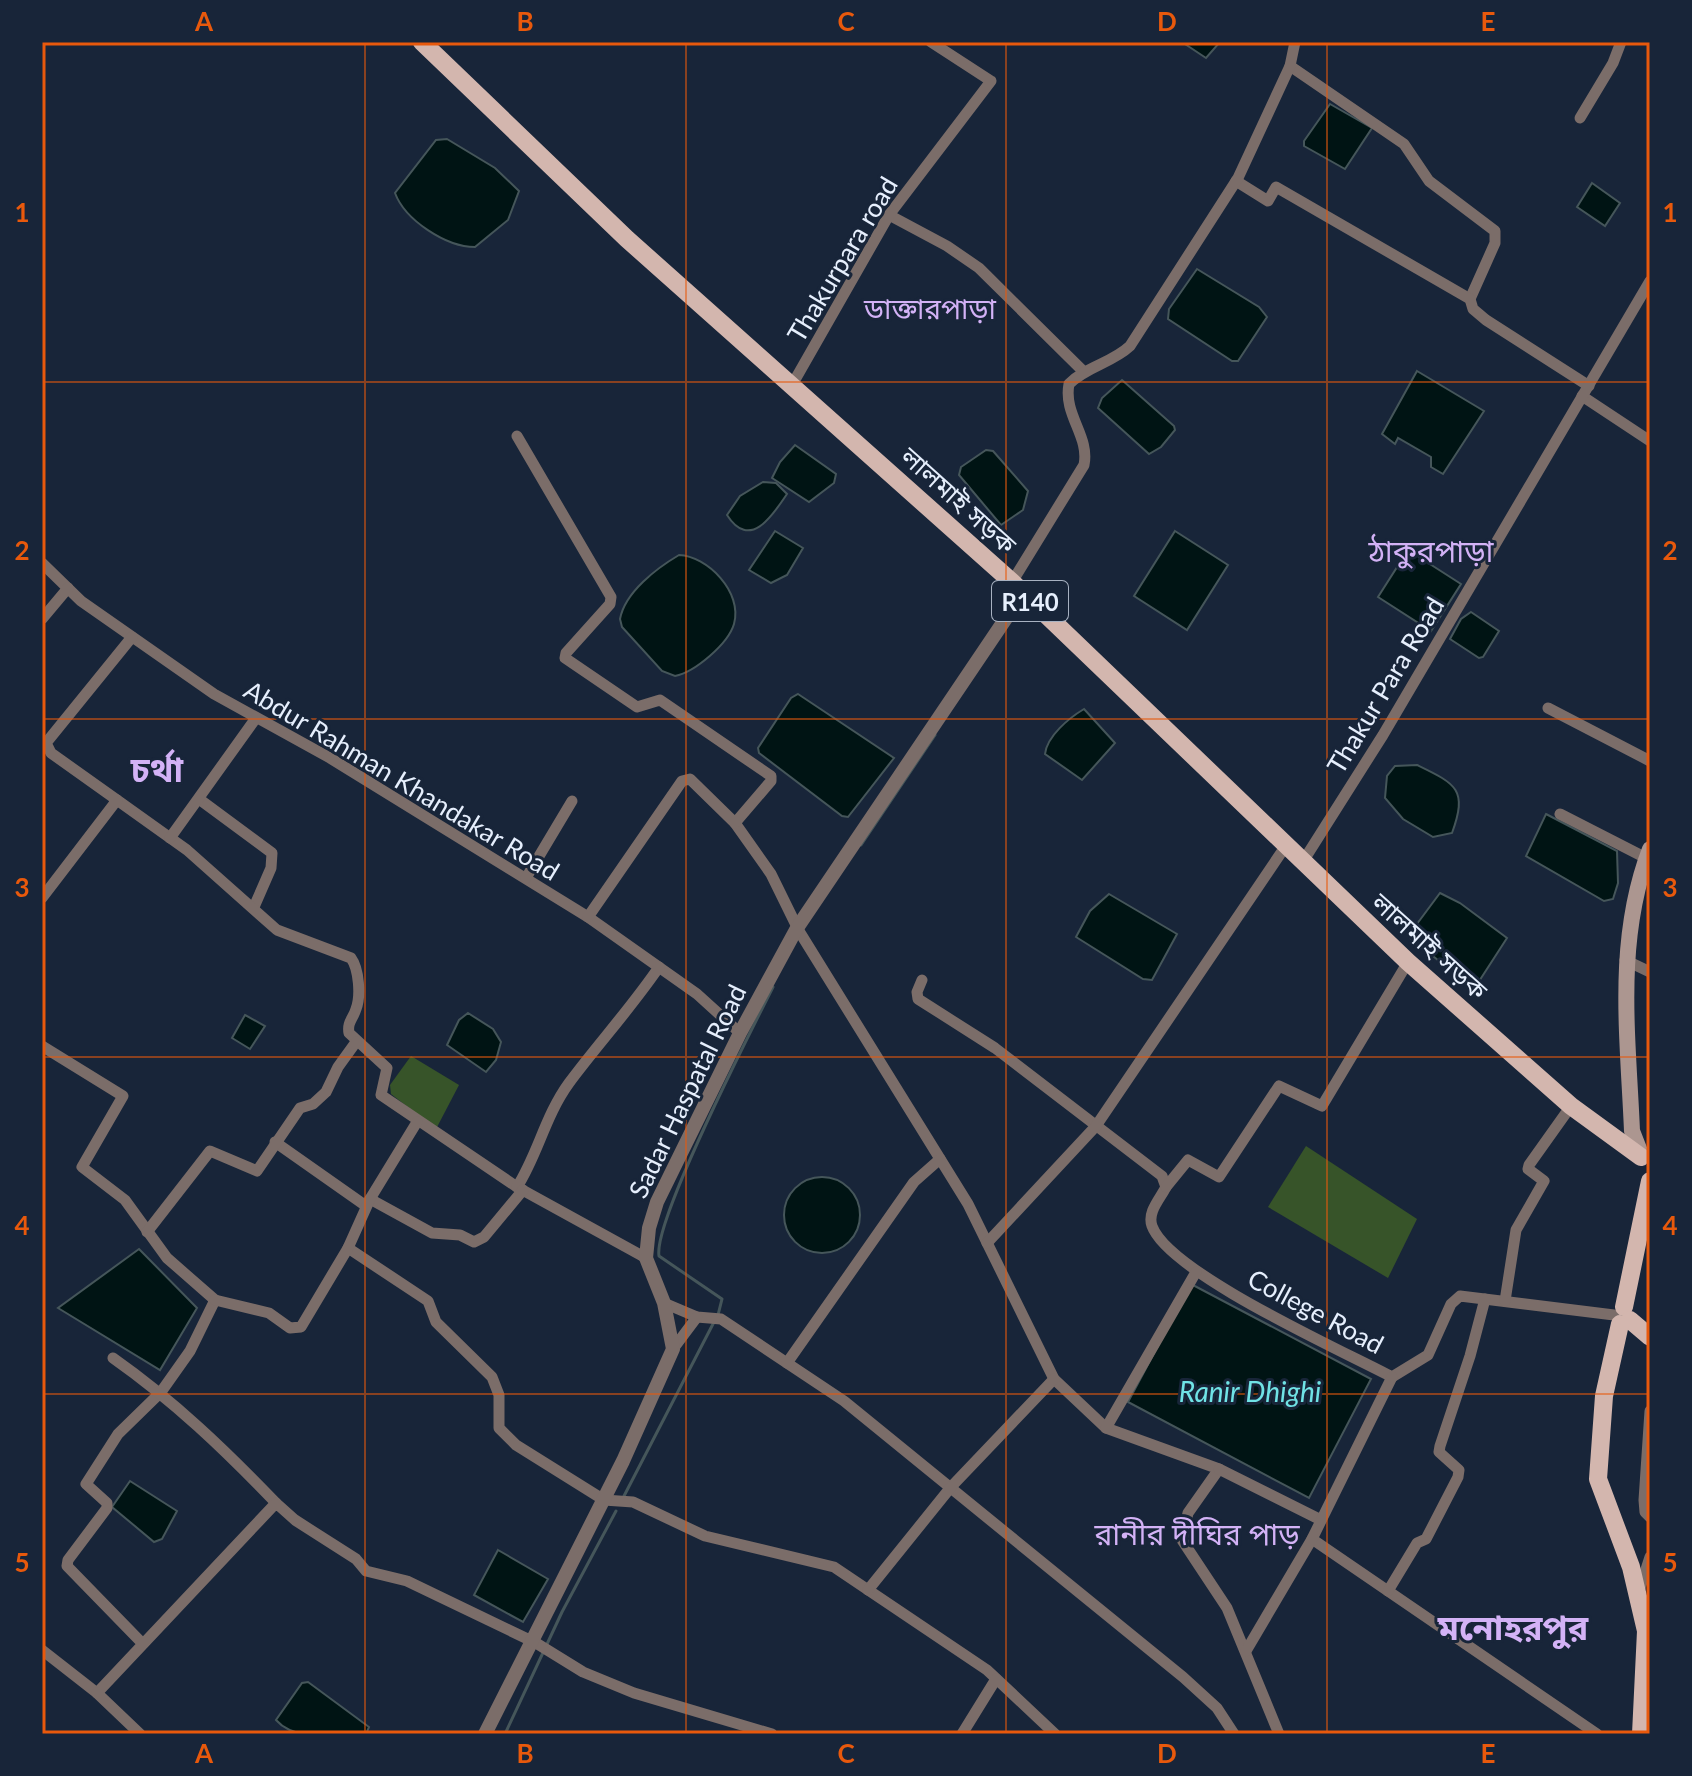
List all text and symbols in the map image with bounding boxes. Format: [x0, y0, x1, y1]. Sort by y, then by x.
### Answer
text: A [194, 5, 214, 37]
text: B [516, 5, 534, 37]
text: C [837, 5, 855, 37]
text: D [1157, 5, 1177, 37]
text: E [1481, 5, 1495, 37]
street label: Thakurpara road [780, 171, 904, 347]
text: 1 [14, 196, 30, 228]
text: 1 [1662, 196, 1678, 228]
district label: ডাক্তারপাড়া [863, 291, 996, 325]
street label: লালমাই সড়ক [894, 439, 1024, 561]
district label: ঠাকুরপাড়া [1367, 532, 1495, 569]
text: 2 [14, 534, 30, 566]
text: 2 [1662, 534, 1678, 566]
road number: R140 [992, 581, 1068, 621]
street label: Thakur Para Road [1320, 591, 1450, 779]
street label: Abdur Rahman Khandakar Road [239, 673, 565, 887]
district label: চর্থা [130, 748, 184, 789]
text: 3 [14, 871, 30, 903]
text: 3 [1662, 871, 1678, 903]
street label: লালমাই সড়ক [1365, 885, 1495, 1007]
street label: Sadar Haspatal Road [621, 979, 753, 1203]
text: 4 [14, 1209, 30, 1241]
text: 4 [1662, 1209, 1678, 1241]
street label: College Road [1243, 1262, 1389, 1360]
water label: Ranir Dhighi [1179, 1374, 1322, 1408]
district label: রানীর দীঘির পাড় [1093, 1515, 1300, 1551]
text: 5 [14, 1546, 30, 1578]
text: 5 [1662, 1546, 1678, 1578]
district label: মনোহরপুর [1437, 1606, 1589, 1649]
text: A [194, 1737, 214, 1769]
text: B [516, 1737, 534, 1769]
text: C [837, 1737, 855, 1769]
text: D [1157, 1737, 1177, 1769]
text: E [1481, 1737, 1495, 1769]

